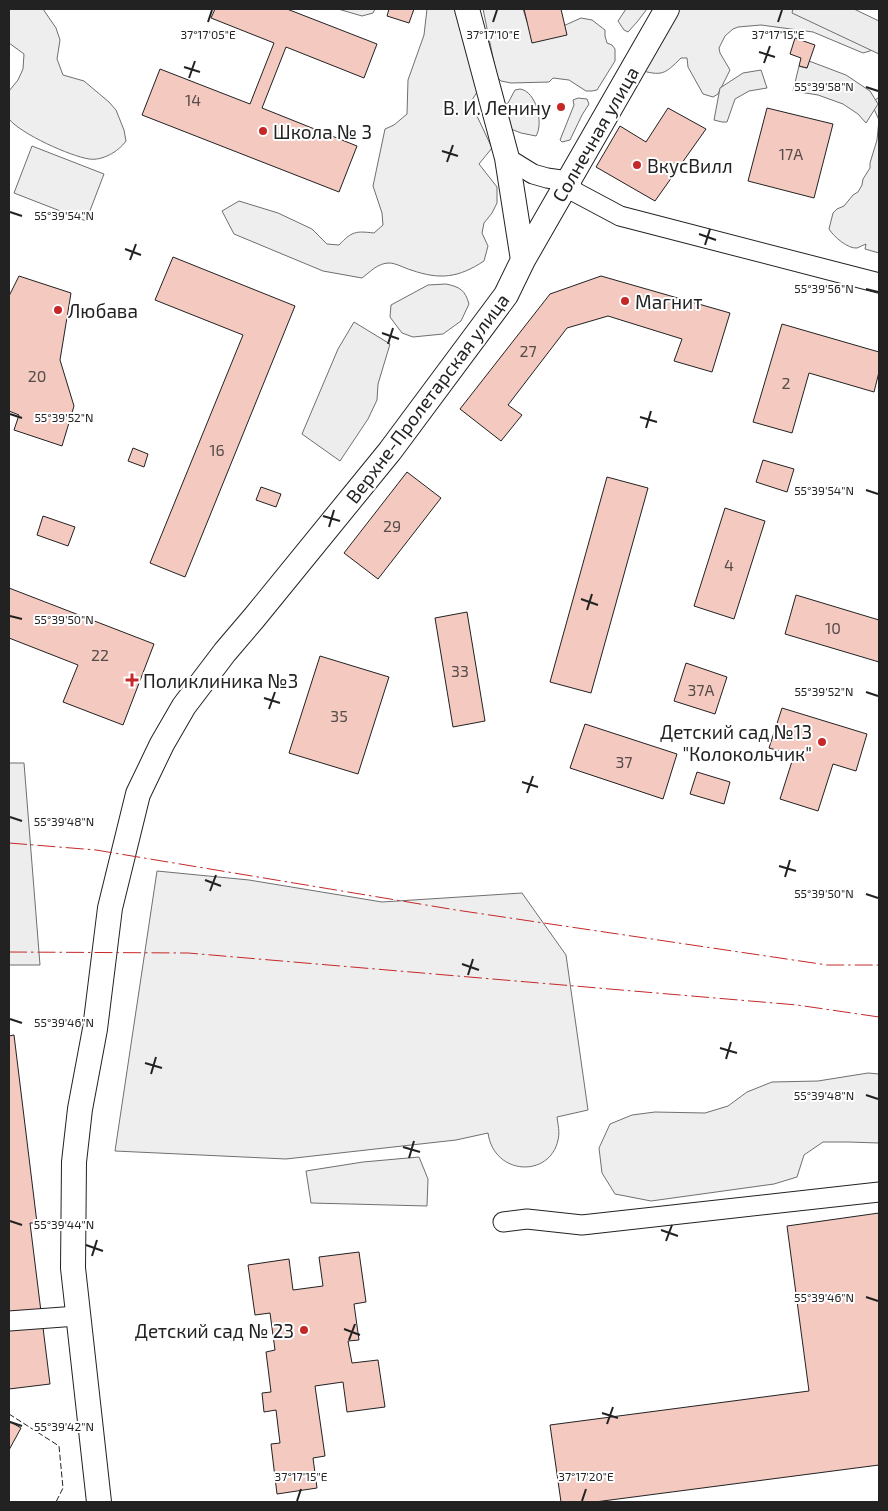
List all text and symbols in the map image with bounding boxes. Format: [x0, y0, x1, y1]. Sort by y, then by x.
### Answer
text: 37°17'05"E [180, 27, 236, 41]
text: 37°17'10"E [466, 27, 520, 41]
text: 37°17'15"E [752, 27, 805, 41]
street label: Солнечная улица [547, 62, 644, 206]
text: 55°39'58"N [794, 79, 854, 93]
house number: 14 [185, 90, 201, 109]
place label: В. И. Ленину [443, 96, 551, 120]
marker: В. И. Ленину [555, 101, 567, 113]
place label: Школа № 3 [273, 120, 372, 143]
marker: Школа № 3 [257, 125, 269, 137]
house number: 17А [779, 144, 803, 163]
place label: ВкусВилл [647, 154, 733, 178]
marker: ВкусВилл [631, 159, 643, 171]
text: 55°39'54"N [34, 208, 94, 222]
text: 55°39'56"N [794, 281, 854, 295]
street label: Верхне-Пролетарская улица [341, 289, 514, 508]
place label: Магнит [635, 290, 702, 313]
marker: Магнит [619, 295, 631, 307]
place label: Любава [68, 299, 138, 322]
marker: Любава [52, 304, 64, 316]
house number: 27 [519, 341, 537, 360]
house number: 20 [28, 366, 46, 385]
house number: 2 [782, 373, 791, 392]
text: 55°39'52"N [34, 410, 94, 424]
house number: 16 [209, 440, 225, 459]
text: 55°39'54"N [794, 483, 854, 497]
house number: 29 [383, 516, 401, 535]
house number: 4 [724, 555, 734, 574]
text: 55°39'50"N [34, 612, 94, 626]
house number: 10 [825, 618, 841, 637]
house number: 22 [91, 645, 109, 664]
house number: 33 [451, 661, 469, 680]
place label: Поликлиника №3 [143, 669, 298, 692]
marker: Поликлиника №3 [125, 673, 139, 687]
house number: 37А [687, 680, 715, 699]
text: 55°39'52"N [794, 684, 854, 698]
house number: 35 [330, 706, 348, 725]
place label: Детский сад №13 "Колокольчик" [660, 720, 812, 765]
marker: Детский сад №13 "Колокольчик" [816, 736, 828, 748]
house number: 37 [615, 752, 633, 771]
text: 55°39'48"N [34, 814, 94, 828]
text: 55°39'50"N [794, 886, 854, 900]
text: 55°39'46"N [34, 1015, 94, 1029]
text: 55°39'48"N [794, 1088, 854, 1102]
text: 55°39'44"N [34, 1217, 94, 1231]
text: 55°39'46"N [794, 1290, 854, 1304]
place label: Детский сад № 23 [135, 1319, 294, 1342]
marker: Детский сад № 23 [298, 1324, 310, 1336]
text: 55°39'42"N [34, 1419, 94, 1433]
text: 37°17'15"E [275, 1469, 328, 1483]
text: 37°17'20"E [558, 1469, 614, 1483]

